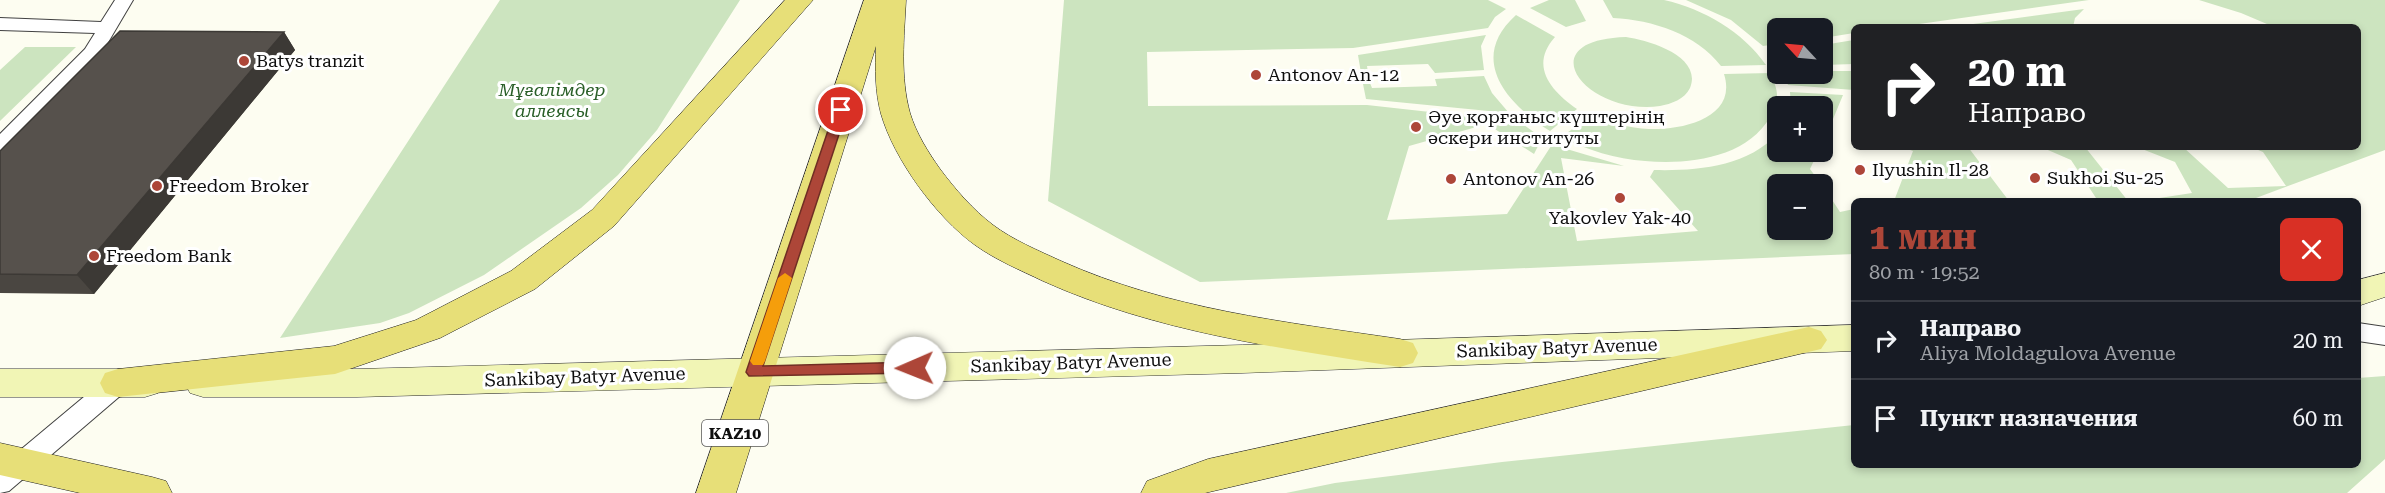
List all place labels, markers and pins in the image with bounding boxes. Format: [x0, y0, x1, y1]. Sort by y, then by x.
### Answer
place label: Batys tranzit [256, 50, 364, 71]
marker: Batys tranzit [237, 54, 251, 68]
place label: Antonov An-12 [1268, 64, 1399, 85]
marker: Antonov An-12 [1249, 68, 1263, 82]
pin [815, 84, 866, 135]
place label: Әуе қорғаныс күштерінің әскери институты [1428, 106, 1665, 148]
marker: Әуе қорғаныс күштерінің әскери институты [1409, 120, 1423, 134]
place label: Ilyushin Il-28 [1872, 159, 1989, 180]
marker: Ilyushin Il-28 [1853, 163, 1867, 177]
place label: Sukhoi Su-25 [2047, 167, 2164, 188]
place label: Antonov An-26 [1463, 168, 1594, 189]
marker: Sukhoi Su-25 [2028, 171, 2042, 185]
marker: Antonov An-26 [1444, 172, 1458, 186]
place label: Freedom Broker [169, 175, 309, 196]
marker: Freedom Broker [150, 179, 164, 193]
marker: Yakovlev Yak-40 [1613, 191, 1627, 205]
place label: Yakovlev Yak-40 [1549, 207, 1691, 228]
place label: Freedom Bank [106, 245, 232, 266]
marker: Freedom Bank [87, 249, 101, 263]

